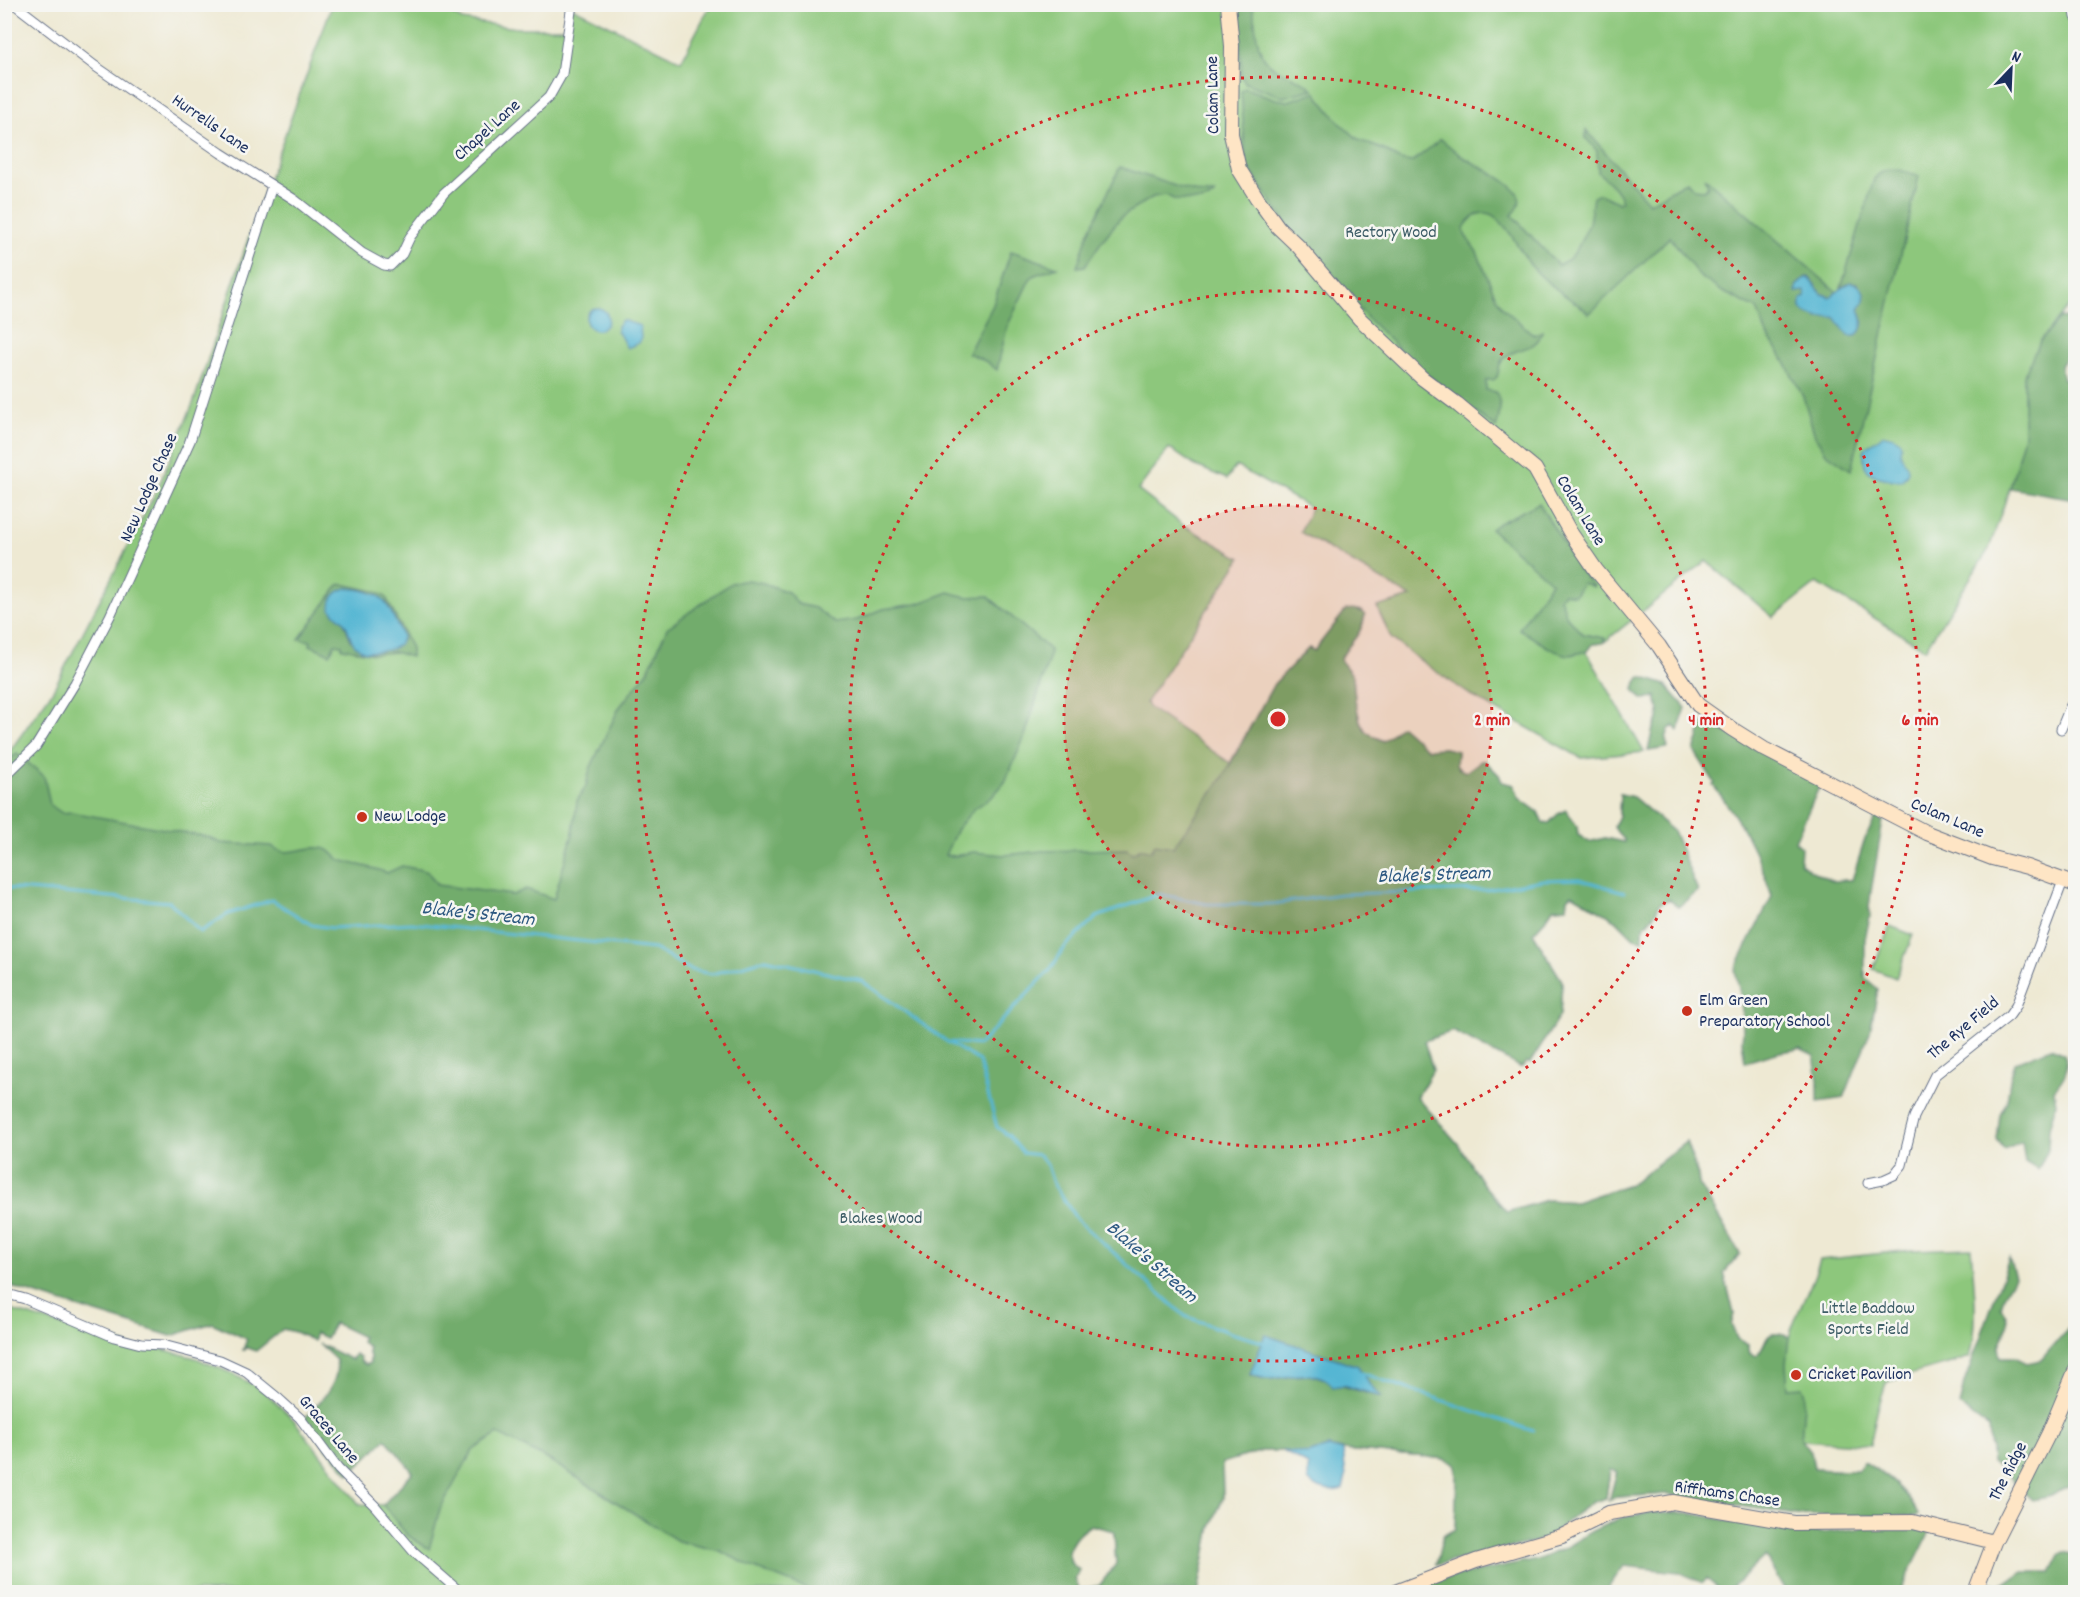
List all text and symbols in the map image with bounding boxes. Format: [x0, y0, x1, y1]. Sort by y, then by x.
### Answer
north arrow [1981, 39, 2041, 99]
text: N [2008, 45, 2024, 70]
street label: Colam Lane [1201, 56, 1227, 134]
street label: Hurrells Lane [166, 89, 254, 161]
street label: Chapel Lane [449, 94, 527, 168]
park label: Rectory Wood [1345, 221, 1437, 246]
street label: New Lodge Chase [115, 429, 185, 547]
street label: Colam Lane [1549, 471, 1611, 551]
centre of rings [1268, 709, 1288, 729]
text: 2 min [1474, 709, 1510, 734]
text: 4 min [1688, 709, 1724, 734]
text: 6 min [1902, 709, 1938, 734]
street label: Colam Lane [1906, 792, 1988, 846]
place label: New Lodge [374, 805, 446, 830]
marker: New Lodge [355, 810, 369, 824]
water label: Blake's Stream [1377, 860, 1491, 892]
water label: Blake's Stream [420, 895, 536, 935]
place label: Elm Green Preparatory School [1699, 989, 1831, 1035]
street label: The Rye Field [1922, 991, 2006, 1067]
marker: Elm Green Preparatory School [1680, 1004, 1694, 1018]
park label: Blakes Wood [839, 1207, 923, 1232]
water label: Blake's Stream [1099, 1215, 1203, 1311]
park label: Little Baddow Sports Field [1821, 1297, 1915, 1343]
place label: Cricket Pavilion [1808, 1363, 1911, 1388]
marker: Cricket Pavilion [1789, 1368, 1803, 1382]
street label: Graces Lane [292, 1390, 364, 1470]
street label: The Ridge [1983, 1438, 2035, 1506]
street label: Riffhams Chase [1673, 1475, 1781, 1515]

